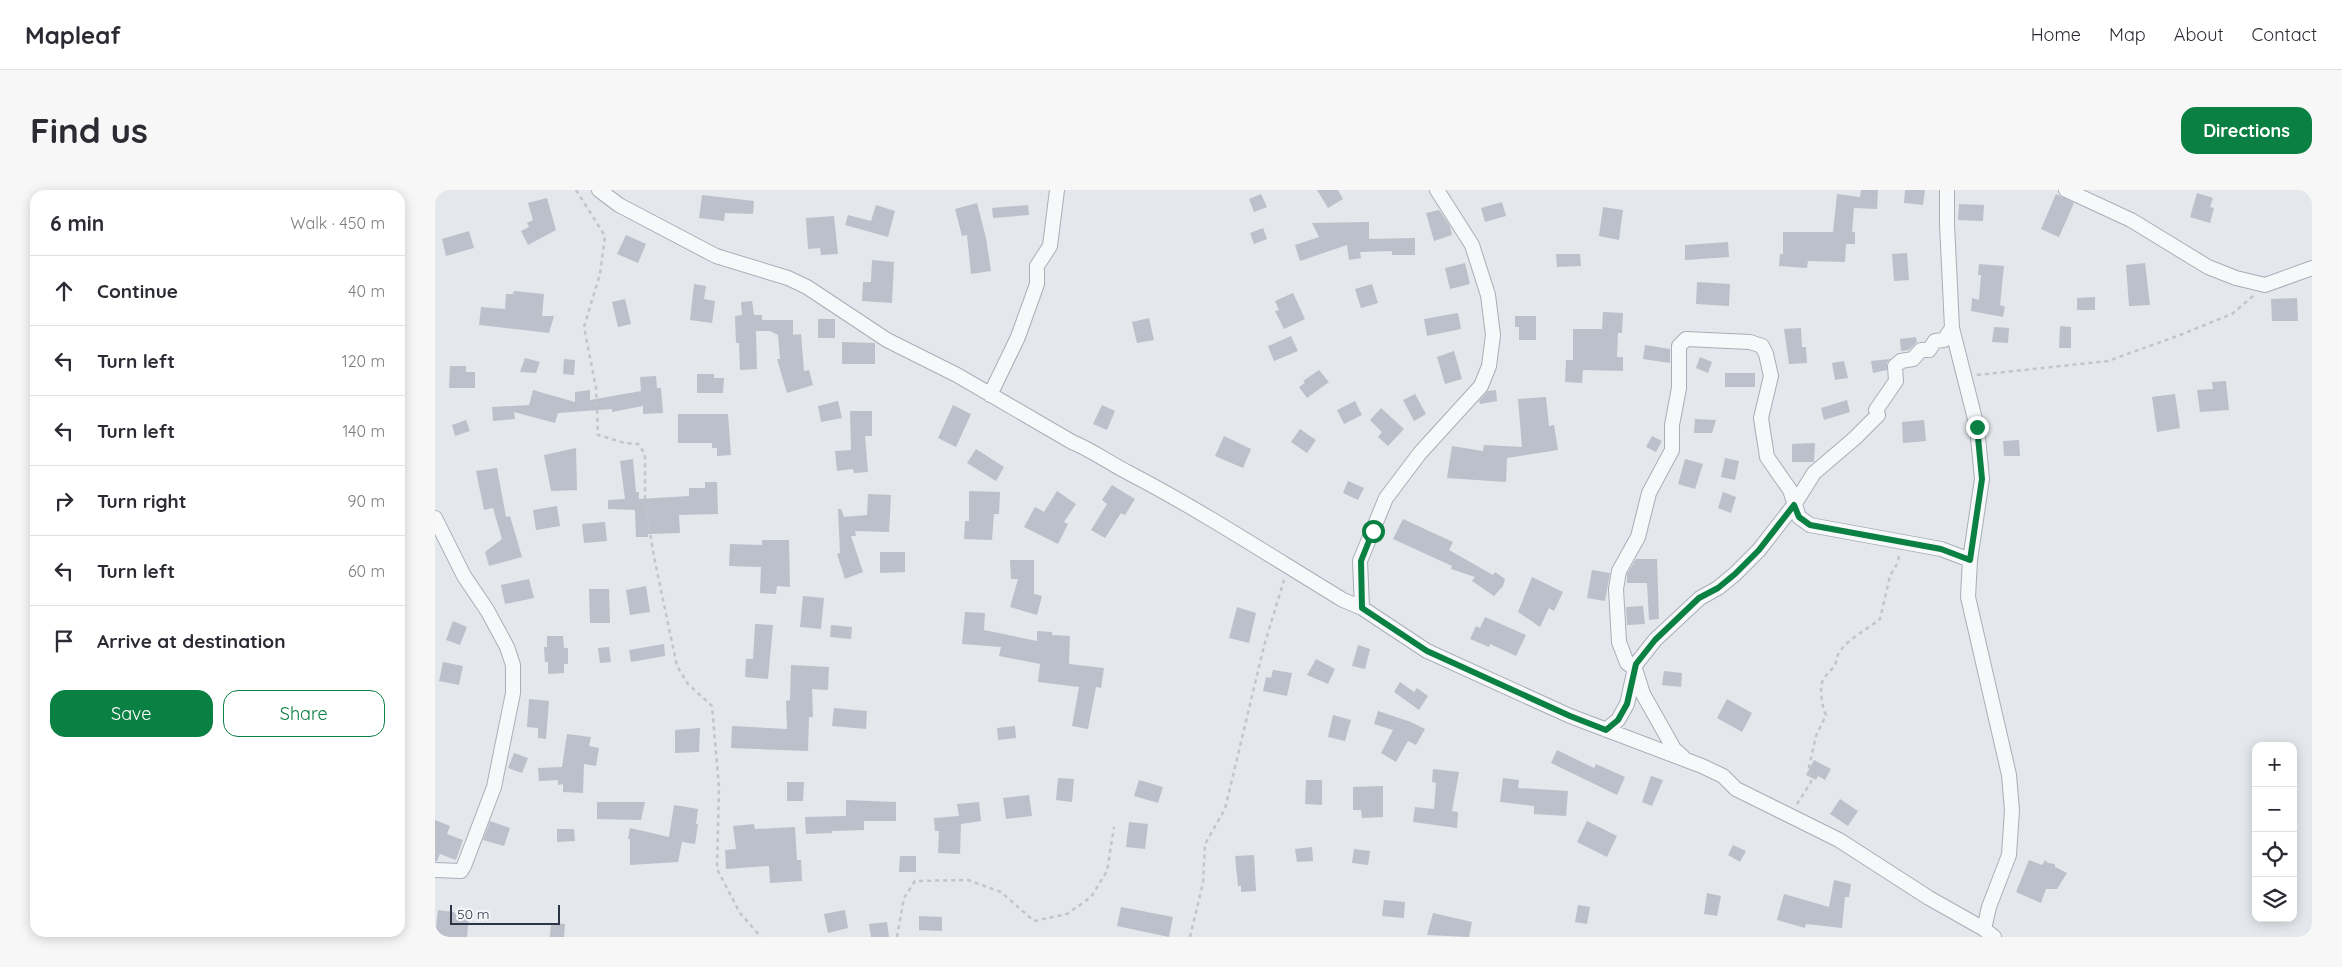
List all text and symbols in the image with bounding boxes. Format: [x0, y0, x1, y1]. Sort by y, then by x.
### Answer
text: Mapleaf [25, 20, 121, 50]
text: Home [2031, 23, 2081, 46]
text: Map [2109, 23, 2146, 46]
text: About [2174, 23, 2224, 46]
text: Contact [2252, 23, 2317, 46]
button: Directions [2181, 107, 2312, 154]
text: Find us [30, 108, 148, 152]
text: 6 min [50, 210, 104, 236]
text: Walk · 450 m [290, 213, 385, 233]
icon: ahead [50, 277, 78, 305]
text: Continue [97, 279, 178, 303]
text: 40 m [348, 281, 385, 301]
icon: left [50, 347, 78, 375]
text: Turn left [97, 349, 175, 373]
text: 120 m [342, 351, 385, 371]
route end [1966, 416, 1989, 439]
icon: left [50, 417, 78, 445]
text: Turn left [97, 419, 175, 443]
text: 140 m [342, 421, 385, 441]
icon: right [50, 487, 78, 515]
text: Turn right [97, 489, 186, 513]
text: 90 m [348, 491, 385, 511]
route start [1362, 520, 1385, 543]
icon: left [50, 557, 78, 585]
text: Turn left [97, 559, 175, 583]
text: 60 m [348, 561, 385, 581]
icon: arrive [50, 627, 78, 655]
text: Arrive at destination [97, 629, 286, 653]
button: Save [50, 690, 213, 737]
button: Share [223, 690, 385, 737]
map controls [2252, 742, 2297, 922]
button: + [2252, 742, 2297, 787]
button: − [2252, 787, 2297, 832]
button: locate [2252, 832, 2297, 877]
button: layers [2252, 877, 2297, 922]
scale bar [450, 902, 560, 925]
text: 50 m [457, 905, 490, 923]

